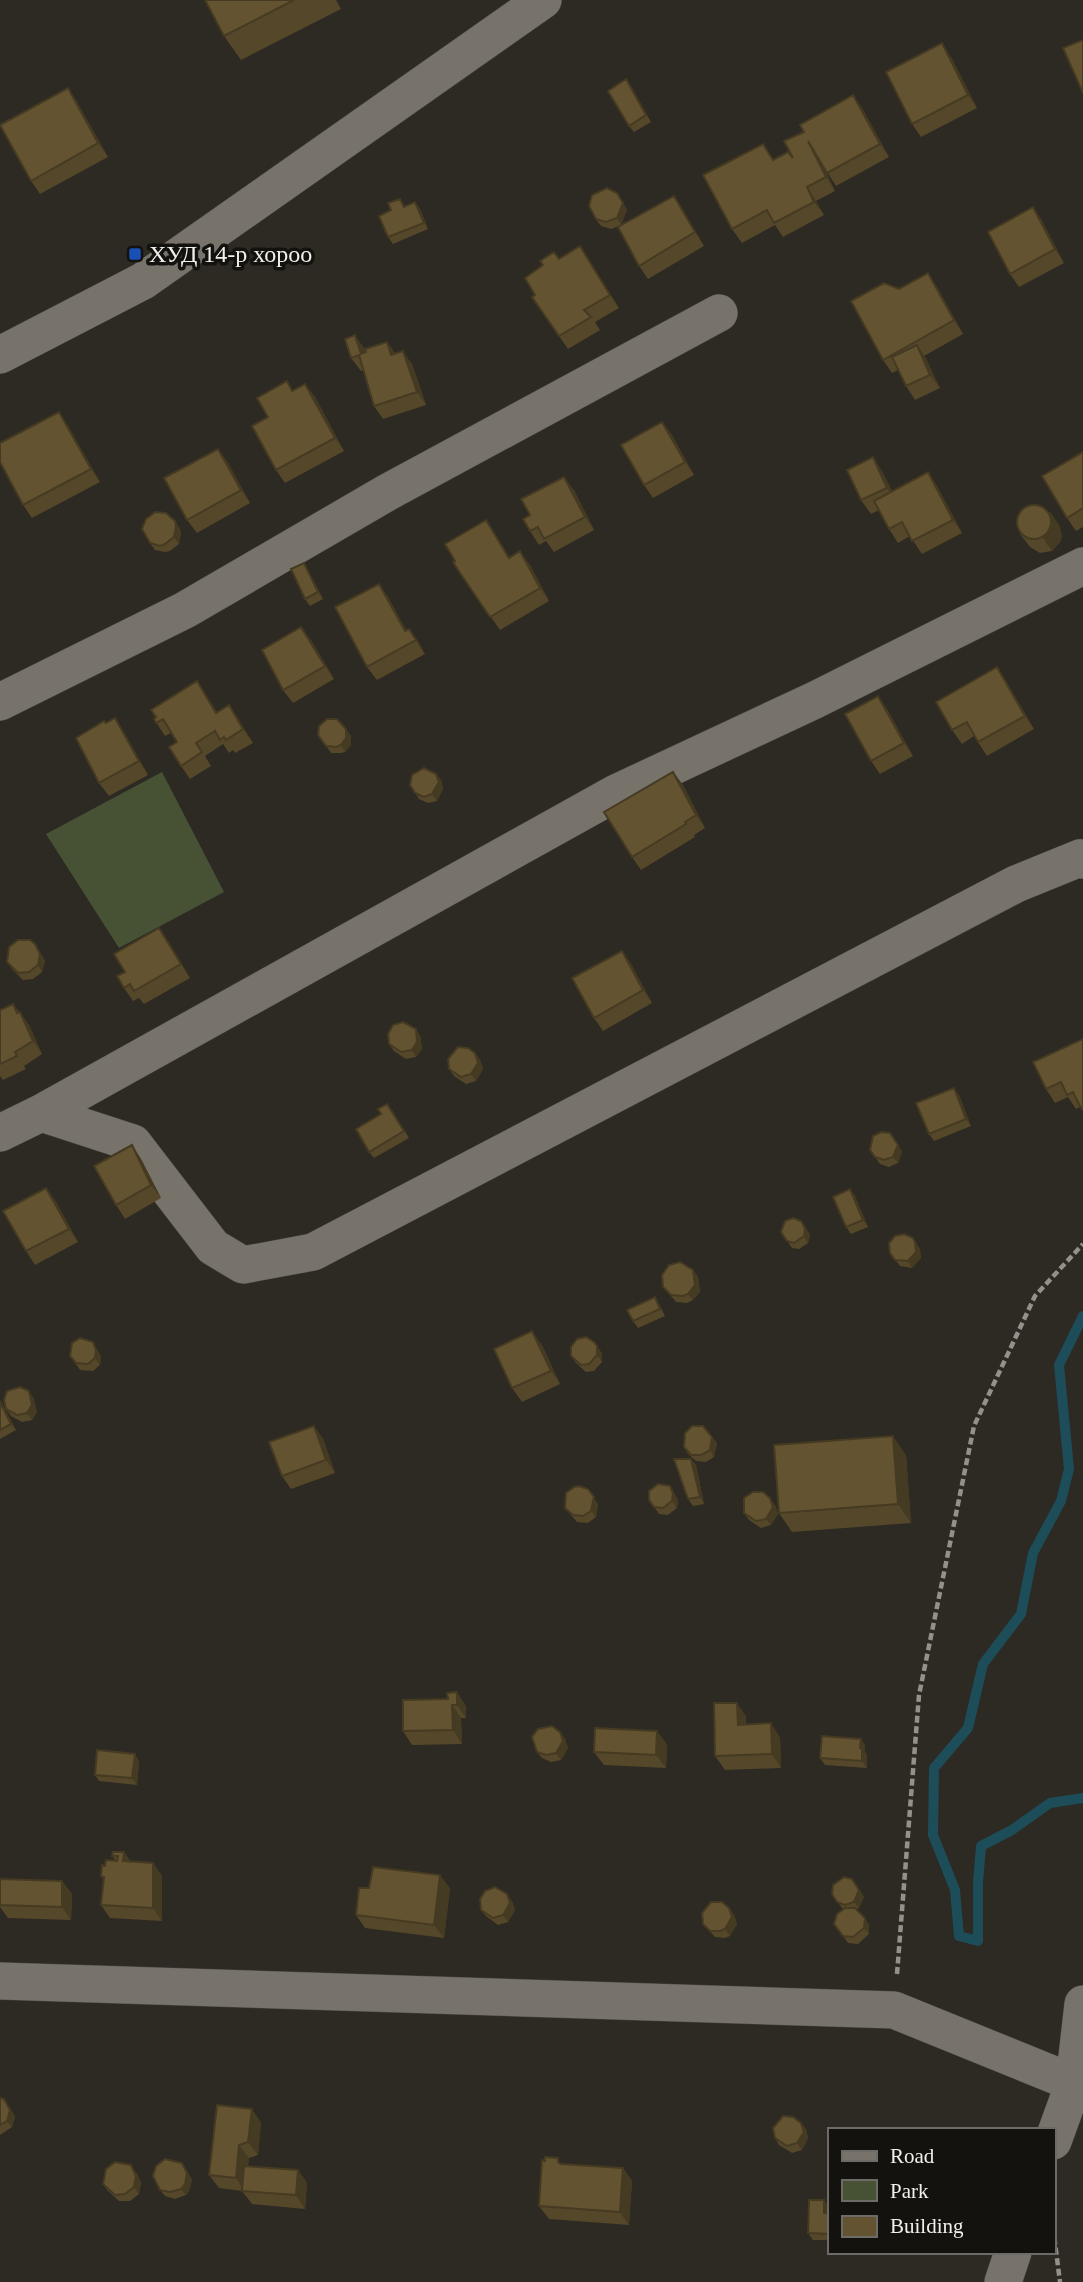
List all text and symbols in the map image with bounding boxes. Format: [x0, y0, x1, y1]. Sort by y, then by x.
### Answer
place label: ХУД 14-р хороо [149, 241, 312, 267]
marker: ХУД 14-р хороо [127, 246, 143, 262]
legend [828, 2128, 1055, 2254]
text: Road [890, 2144, 935, 2168]
text: Park [890, 2179, 929, 2203]
text: Building [890, 2214, 964, 2238]

